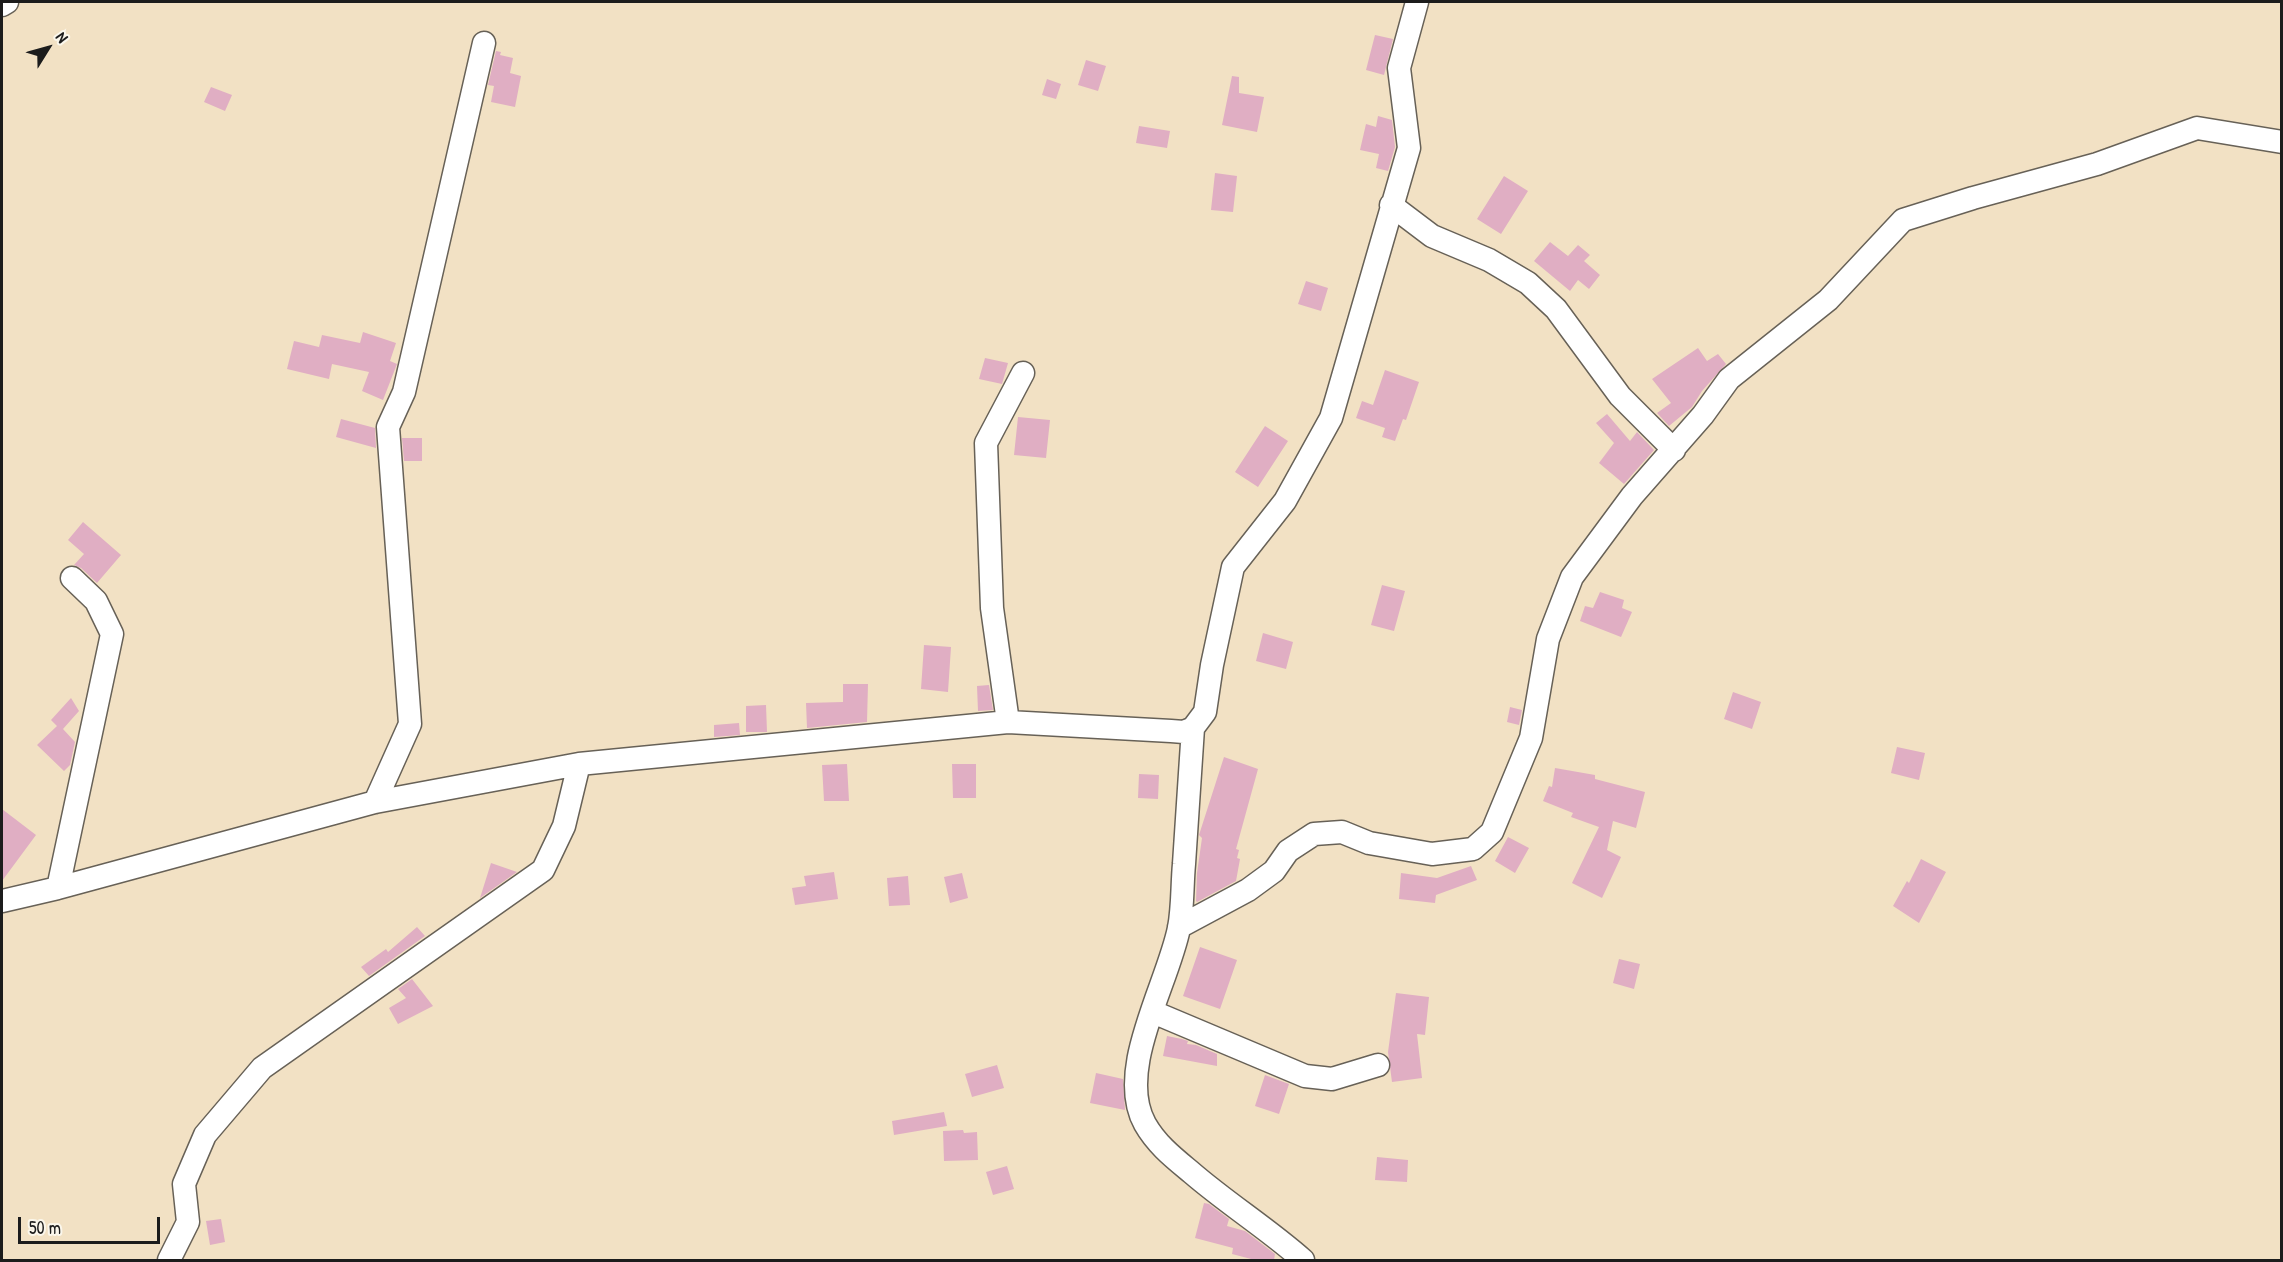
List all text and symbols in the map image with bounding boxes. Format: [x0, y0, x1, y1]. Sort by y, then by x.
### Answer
north arrow [18, 18, 78, 78]
text: N [51, 27, 74, 47]
scale bar [21, 1205, 164, 1243]
text: 50 m [29, 1215, 61, 1240]

